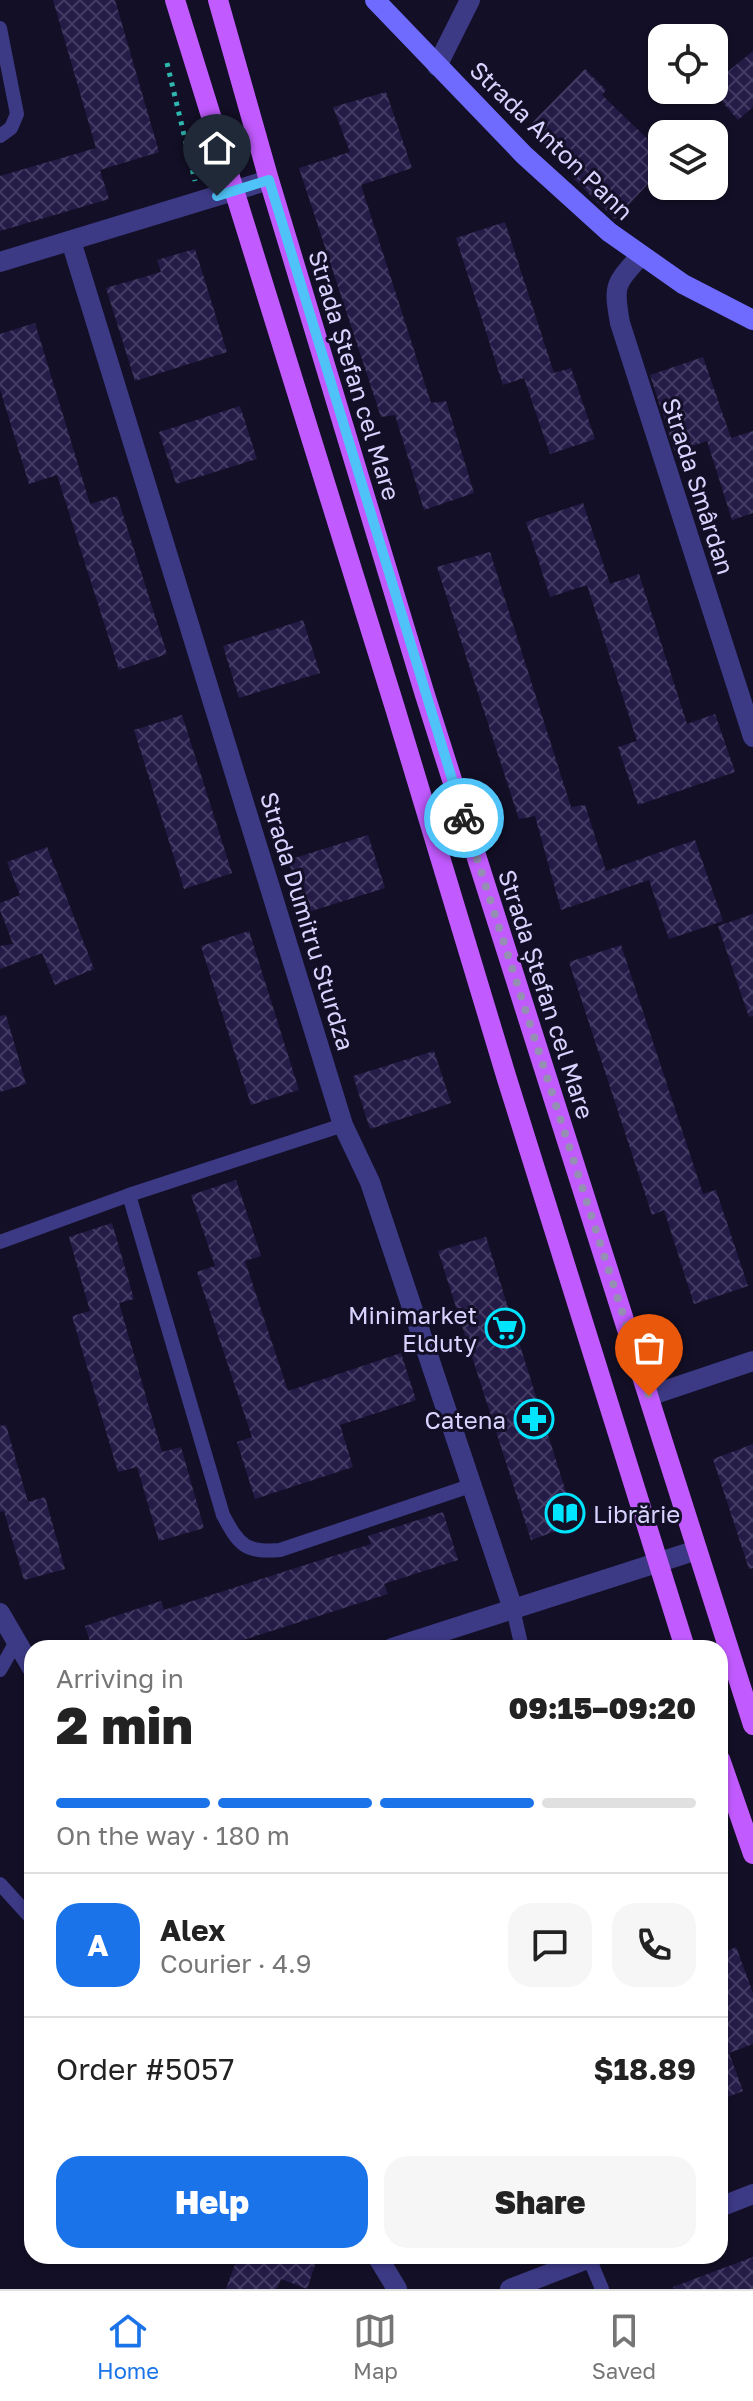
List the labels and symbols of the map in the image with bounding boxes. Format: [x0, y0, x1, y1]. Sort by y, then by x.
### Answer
street label: Strada Anton Pann [464, 55, 640, 225]
pin [183, 114, 251, 196]
street label: Strada Ștefan cel Mare [302, 246, 407, 504]
street label: Strada Smârdan [657, 394, 741, 578]
courier [424, 778, 504, 858]
street label: Strada Dumitru Sturdza [255, 788, 361, 1054]
street label: Strada Ștefan cel Mare [492, 866, 601, 1123]
place label: Minimarket Elduty [348, 1300, 477, 1357]
supermarket icon: Minimarket Elduty [484, 1307, 526, 1349]
pin [615, 1314, 683, 1396]
pharmacy icon: Catena [513, 1398, 555, 1440]
place label: Catena [425, 1405, 506, 1434]
library icon: Librărie [544, 1492, 586, 1534]
place label: Librărie [593, 1499, 680, 1528]

